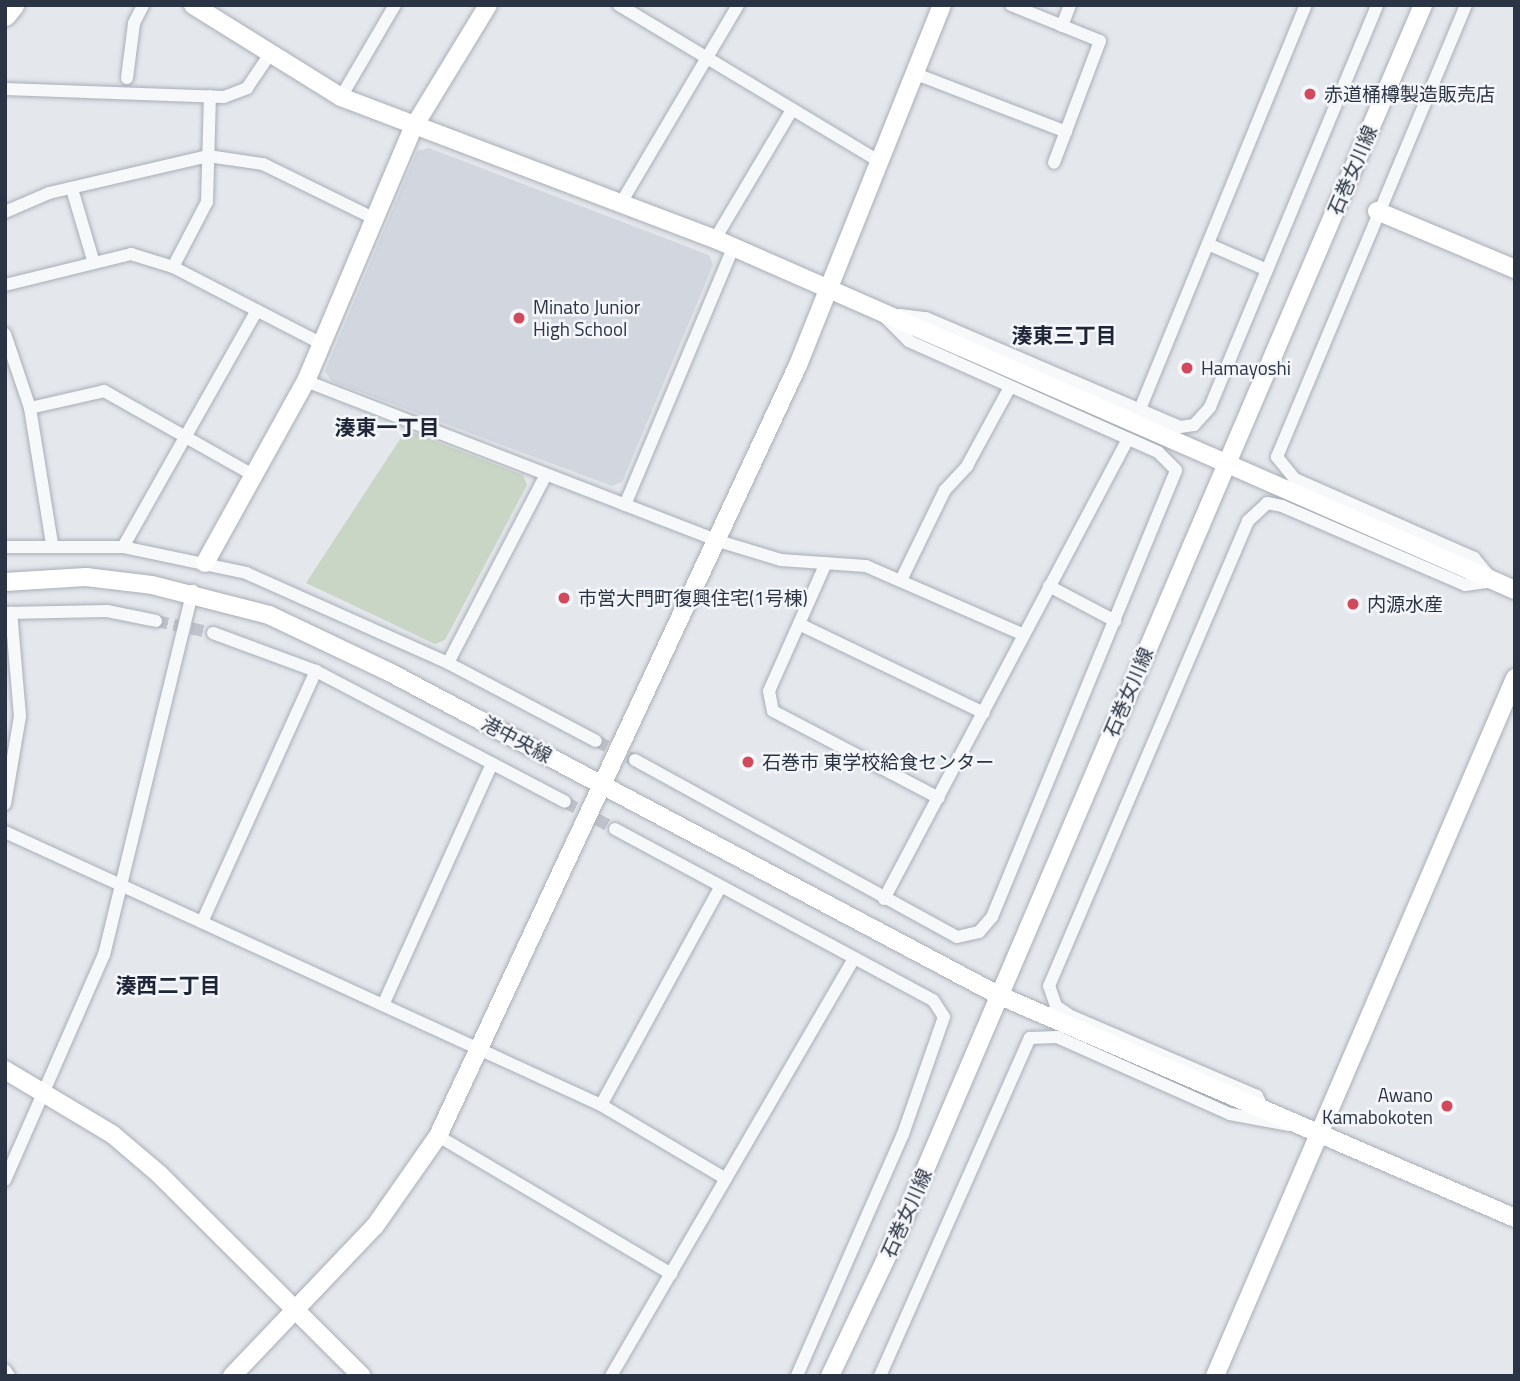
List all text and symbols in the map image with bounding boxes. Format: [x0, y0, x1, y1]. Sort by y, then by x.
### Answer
place label: 赤道桶樽製造販売店 [1324, 83, 1495, 105]
marker: 赤道桶樽製造販売店 [1302, 86, 1318, 102]
street label: 石巻女川線 [1323, 122, 1381, 218]
place label: Minato Junior High School [533, 296, 640, 340]
marker: Minato Junior High School [511, 310, 527, 326]
district label: 湊東三丁目 [1012, 322, 1116, 348]
place label: Hamayoshi [1201, 357, 1291, 379]
marker: Hamayoshi [1179, 360, 1195, 376]
district label: 湊東一丁目 [335, 414, 439, 440]
place label: 市営大門町復興住宅(1号棟) [578, 587, 808, 609]
marker: 市営大門町復興住宅(1号棟) [556, 590, 572, 606]
place label: 内源水産 [1367, 593, 1443, 615]
marker: 内源水産 [1345, 596, 1361, 612]
street label: 石巻女川線 [1099, 644, 1157, 740]
street label: 港中央線 [478, 711, 556, 767]
place label: 石巻市 東学校給食センター [762, 751, 994, 773]
marker: 石巻市 東学校給食センター [740, 754, 756, 770]
district label: 湊西二丁目 [116, 972, 220, 998]
place label: Awano Kamabokoten [1322, 1084, 1433, 1128]
marker: Awano Kamabokoten [1439, 1098, 1455, 1114]
street label: 石巻女川線 [876, 1165, 936, 1261]

